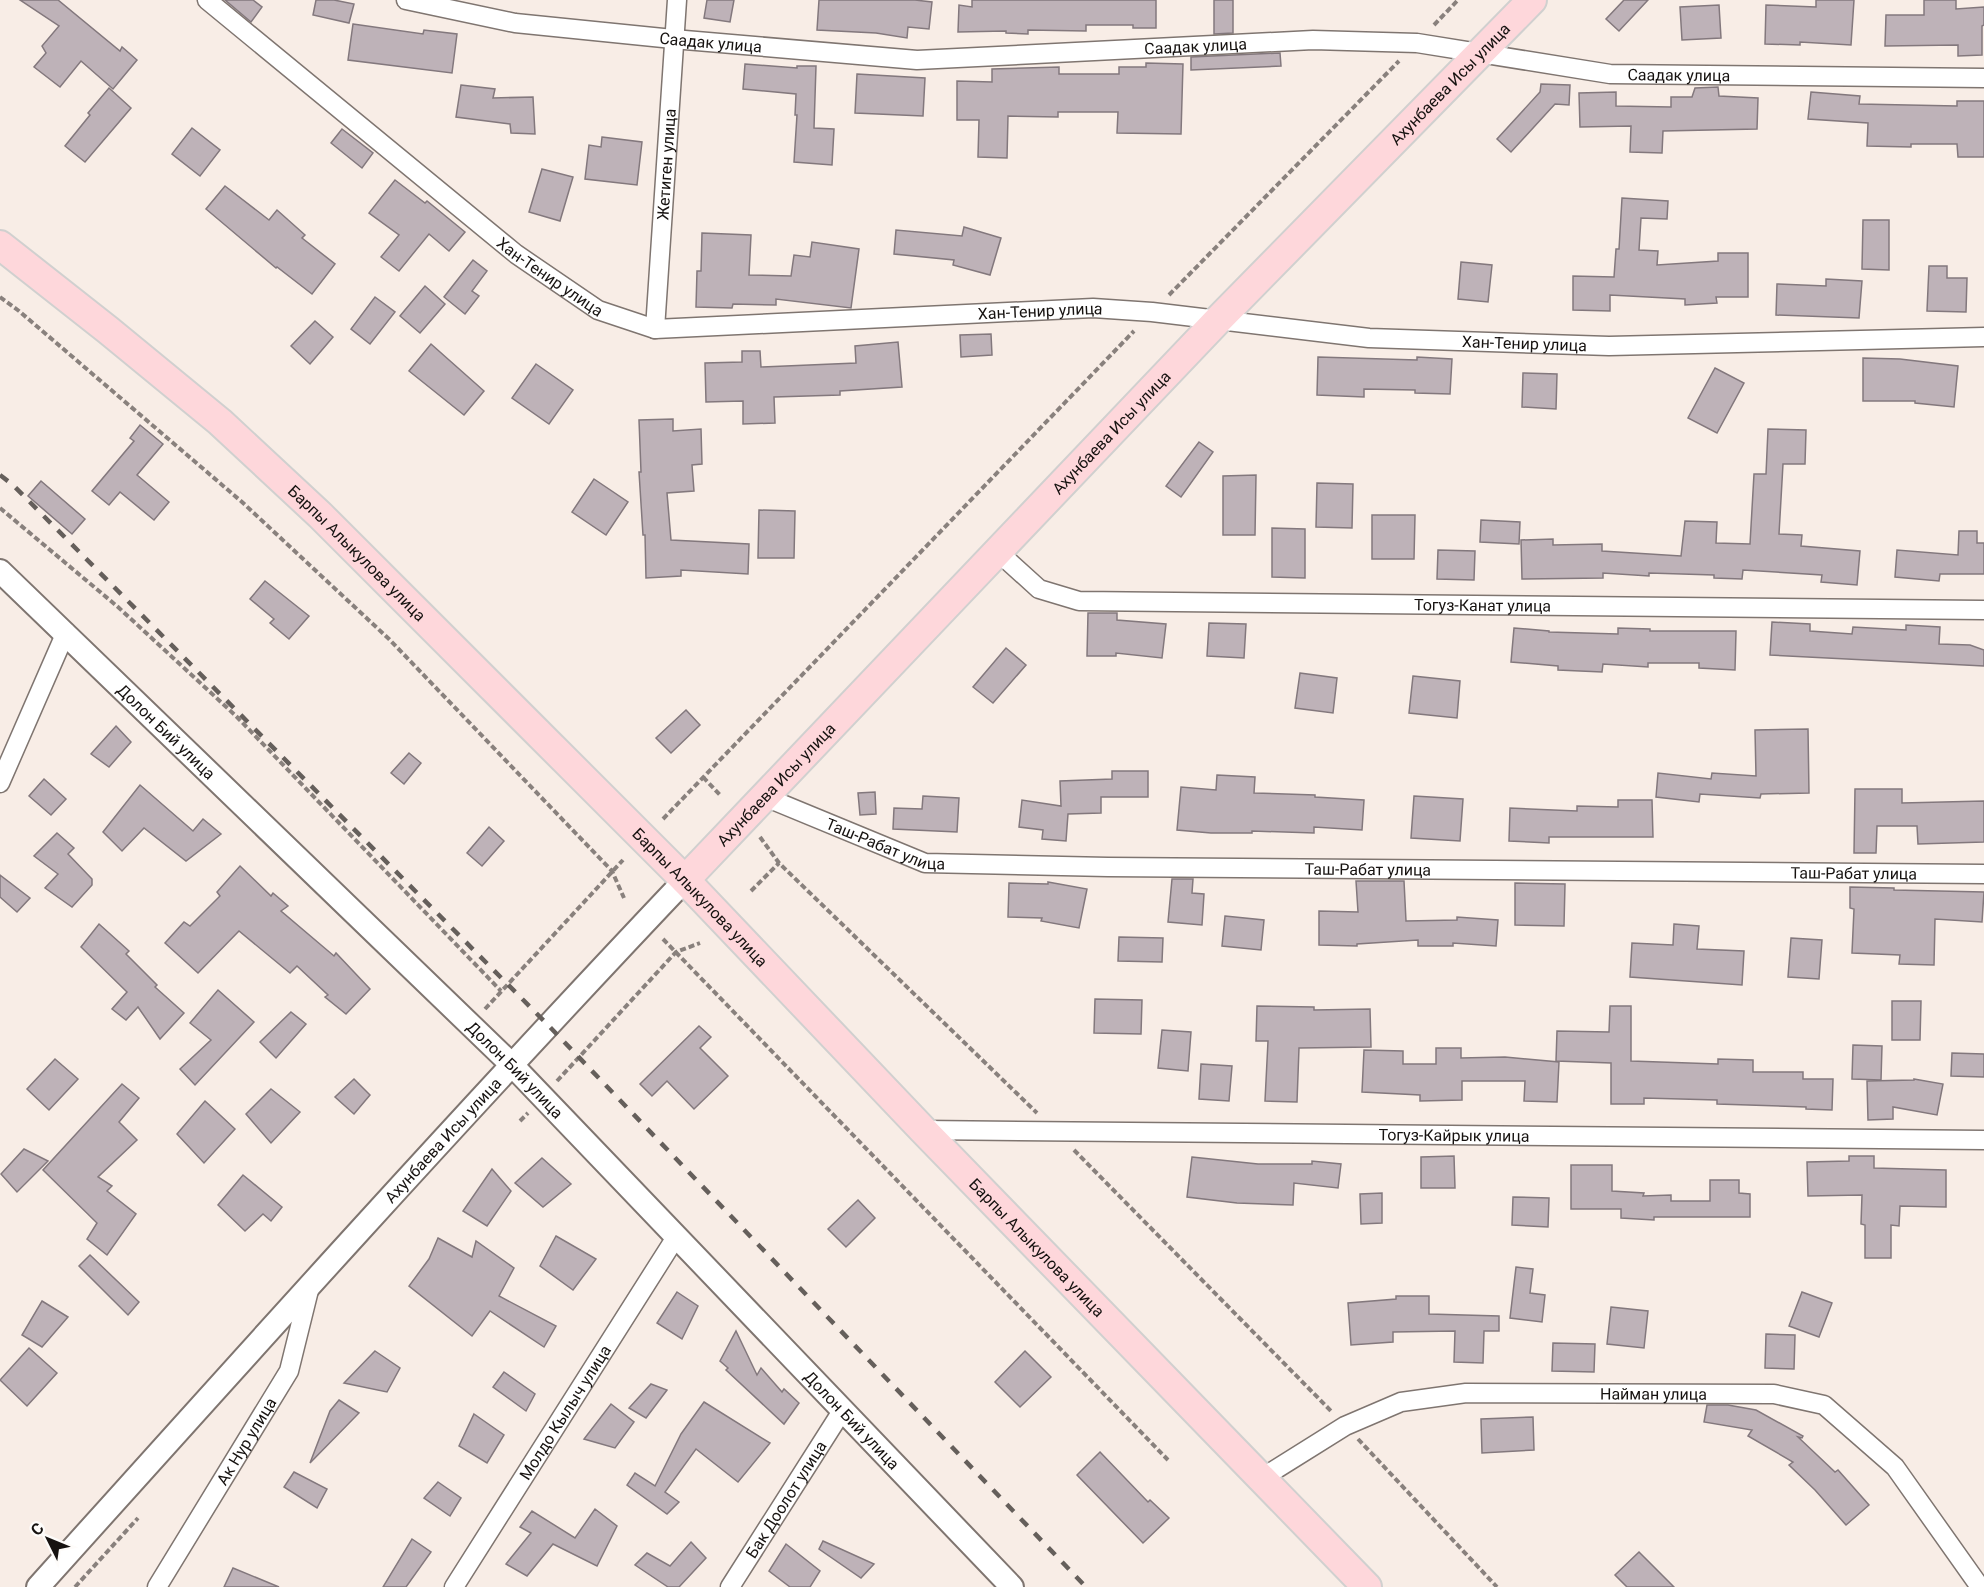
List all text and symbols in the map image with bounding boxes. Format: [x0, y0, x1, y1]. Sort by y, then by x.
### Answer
street label: Ахунбаева Исы улица [1386, 19, 1514, 149]
street label: Саадак улица [659, 28, 763, 56]
street label: Саадак улица [1144, 34, 1247, 58]
street label: Саадак улица [1627, 65, 1730, 85]
street label: Жетиген улица [653, 108, 679, 221]
street label: Хан-Тенир улица [493, 233, 607, 320]
street label: Хан-Тенир улица [977, 298, 1103, 323]
street label: Хан-Тенир улица [1462, 332, 1587, 355]
street label: Ахунбаева Исы улица [1048, 367, 1174, 498]
street label: Барпы Алыкулова улица [284, 481, 430, 625]
street label: Тогуз-Канат улица [1414, 595, 1551, 615]
street label: Долон Бий улица [113, 680, 219, 783]
street label: Ахунбаева Исы улица [713, 719, 839, 850]
street label: Таш-Рабат улица [823, 814, 945, 873]
street label: Барпы Алыкулова улица [629, 824, 772, 970]
street label: Таш-Рабат улица [1305, 859, 1431, 879]
street label: Таш-Рабат улица [1791, 863, 1917, 883]
street label: Долон Бий улица [463, 1017, 567, 1122]
street label: Ахунбаева Исы улица [381, 1074, 505, 1207]
street label: Тогуз-Кайрык улица [1378, 1125, 1530, 1145]
street label: Барпы Алыкулова улица [966, 1174, 1109, 1321]
street label: Молдо Кылыч улица [515, 1341, 615, 1483]
street label: Долон Бий улица [801, 1367, 904, 1473]
street label: Найман улица [1600, 1384, 1707, 1403]
street label: Ак Нур улица [212, 1394, 280, 1488]
street label: Бак Доолот улица [741, 1437, 830, 1561]
north arrow [18, 1509, 78, 1569]
text: С [27, 1519, 48, 1539]

